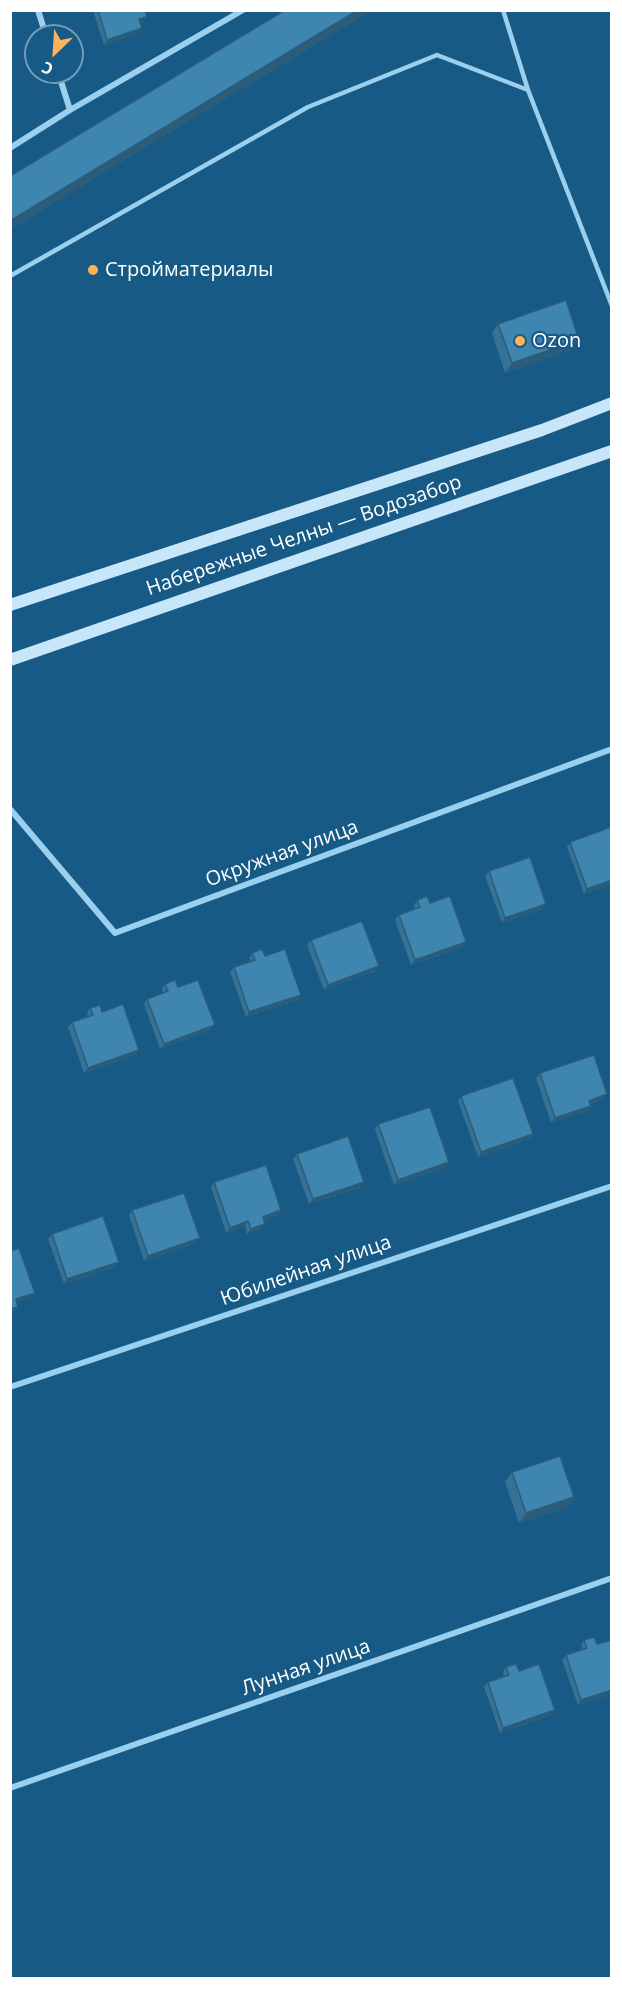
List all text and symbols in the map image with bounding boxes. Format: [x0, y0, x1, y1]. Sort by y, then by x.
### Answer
north arrow [24, 24, 84, 84]
text: С [38, 56, 57, 81]
place label: Стройматериалы [105, 258, 273, 282]
marker: Стройматериалы [86, 263, 100, 277]
place label: Ozon [532, 329, 581, 353]
marker: Ozon [513, 334, 527, 348]
street label: Набережные Челны — Водозабор [143, 471, 465, 601]
street label: Окружная улица [202, 815, 362, 893]
street label: Юбилейная улица [218, 1231, 394, 1311]
street label: Лунная улица [238, 1635, 374, 1701]

